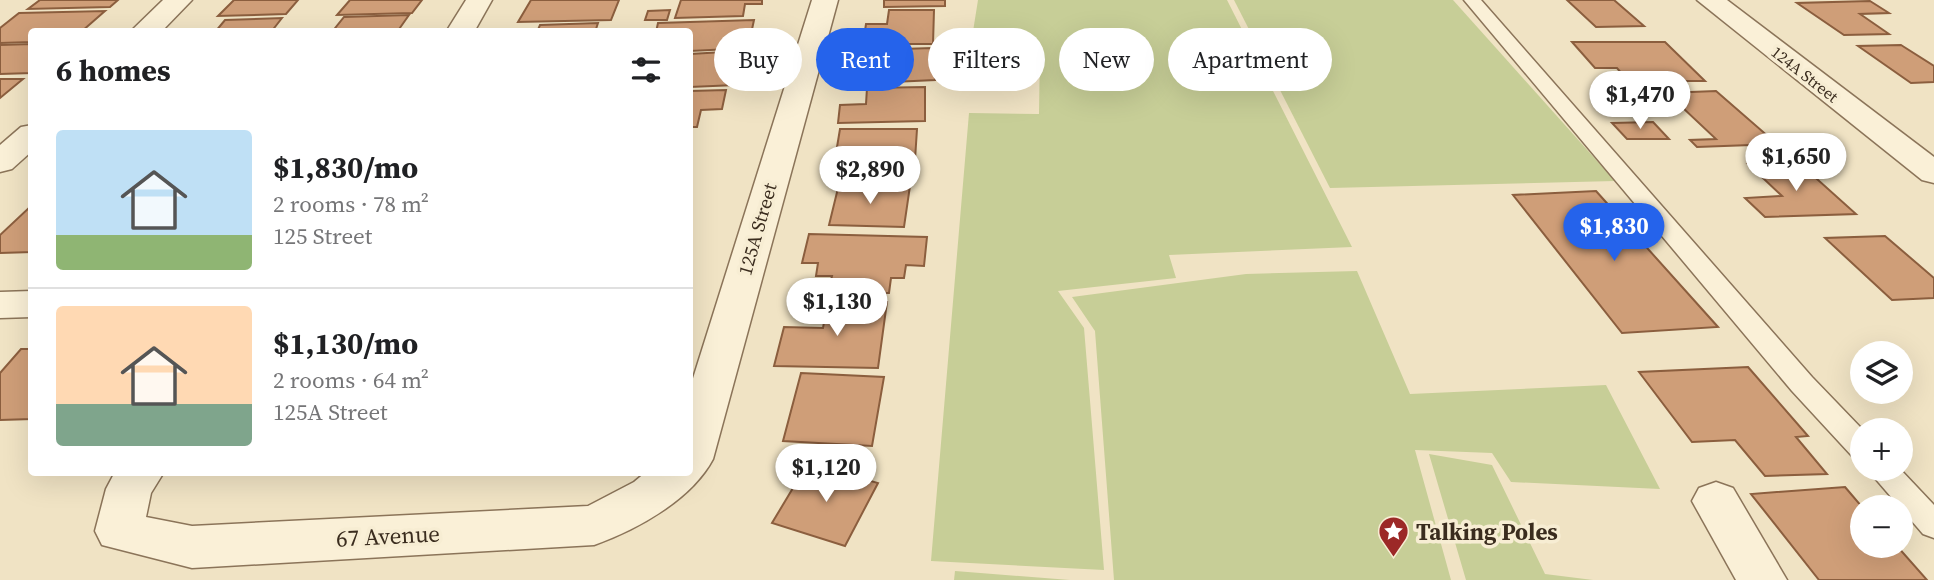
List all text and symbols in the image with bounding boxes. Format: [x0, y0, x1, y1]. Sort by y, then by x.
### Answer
chip: Buy [714, 28, 802, 91]
chip: Rent [816, 28, 914, 91]
chip: Filters [928, 28, 1045, 91]
chip: New [1059, 28, 1154, 91]
chip: Apartment [1168, 28, 1332, 91]
street label: 124A Street [1767, 41, 1844, 108]
text: 6 homes [56, 50, 171, 91]
icon: filters [627, 51, 665, 89]
pin: $1,470 [1583, 72, 1697, 131]
text: $1,470 [1605, 78, 1675, 110]
pin: $1,650 [1739, 134, 1853, 193]
text: $1,650 [1761, 140, 1831, 172]
pin: $2,890 [813, 146, 927, 206]
text: $1,830/mo [273, 147, 418, 188]
text: $2,890 [835, 153, 905, 185]
icon: home [112, 158, 196, 242]
street label: 125A Street [731, 179, 783, 278]
text: 2 rooms · 78 m² [273, 188, 429, 220]
pin: $1,830 [1557, 204, 1671, 263]
text: $1,830 [1579, 210, 1649, 242]
text: 125 Street [273, 220, 372, 252]
pin: $1,130 [780, 278, 894, 338]
text: $1,130 [802, 285, 872, 317]
text: $1,130/mo [273, 323, 418, 364]
icon: home [112, 334, 196, 418]
map controls [1850, 341, 1913, 558]
button: layers [1850, 341, 1913, 404]
text: 2 rooms · 64 m² [273, 364, 429, 396]
text: 125A Street [273, 396, 388, 428]
button: + [1850, 418, 1913, 481]
pin: $1,120 [769, 444, 883, 504]
text: $1,120 [791, 451, 861, 483]
button: − [1850, 495, 1913, 558]
place icon: Talking Poles [1376, 515, 1410, 559]
place label: Talking Poles [1416, 516, 1558, 548]
street label: 67 Avenue [335, 517, 441, 555]

